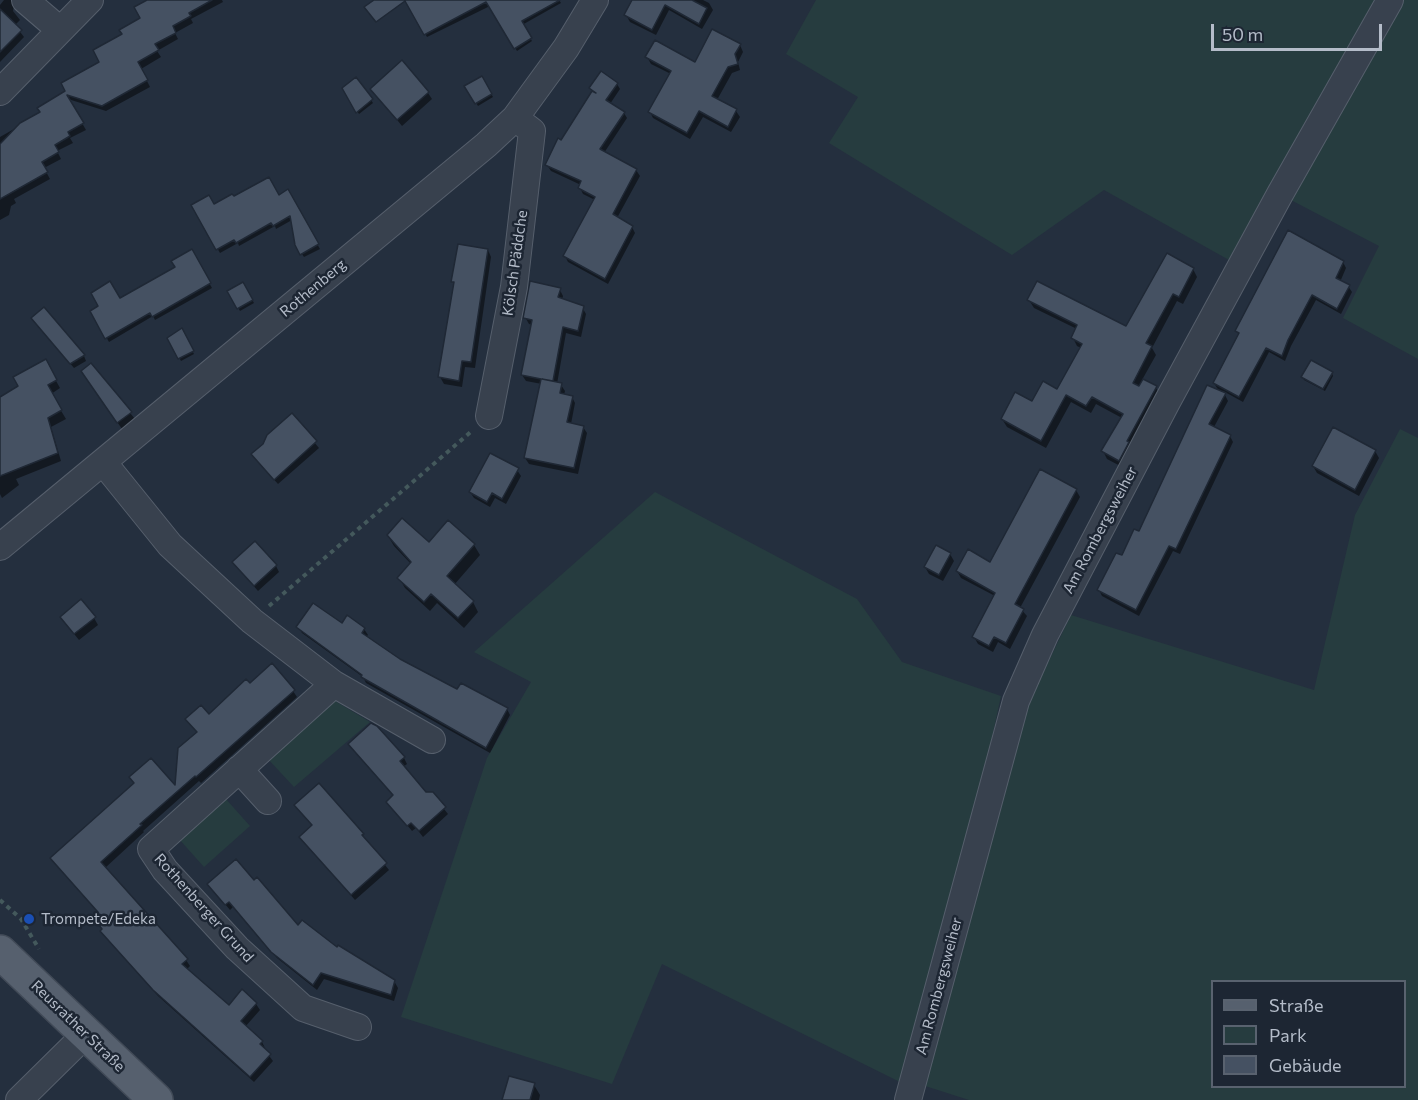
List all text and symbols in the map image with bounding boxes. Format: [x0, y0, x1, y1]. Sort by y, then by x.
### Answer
scale bar [1214, 12, 1385, 50]
text: 50 m [1222, 23, 1263, 45]
street label: Kölsch Päddche [499, 209, 531, 317]
street label: Rothenberg [276, 255, 350, 321]
street label: Am Rombergsweiher [1059, 463, 1141, 597]
street label: Rothenberger Grund [151, 850, 257, 966]
place label: Trompete/Edeka [41, 910, 156, 928]
marker: Trompete/Edeka [22, 912, 36, 926]
street label: Am Rombergsweiher [912, 915, 966, 1057]
street label: Reusrather Straße [27, 977, 129, 1075]
legend [1211, 980, 1406, 1088]
text: Straße [1269, 994, 1324, 1016]
text: Park [1269, 1024, 1307, 1046]
text: Gebäude [1269, 1054, 1342, 1076]

